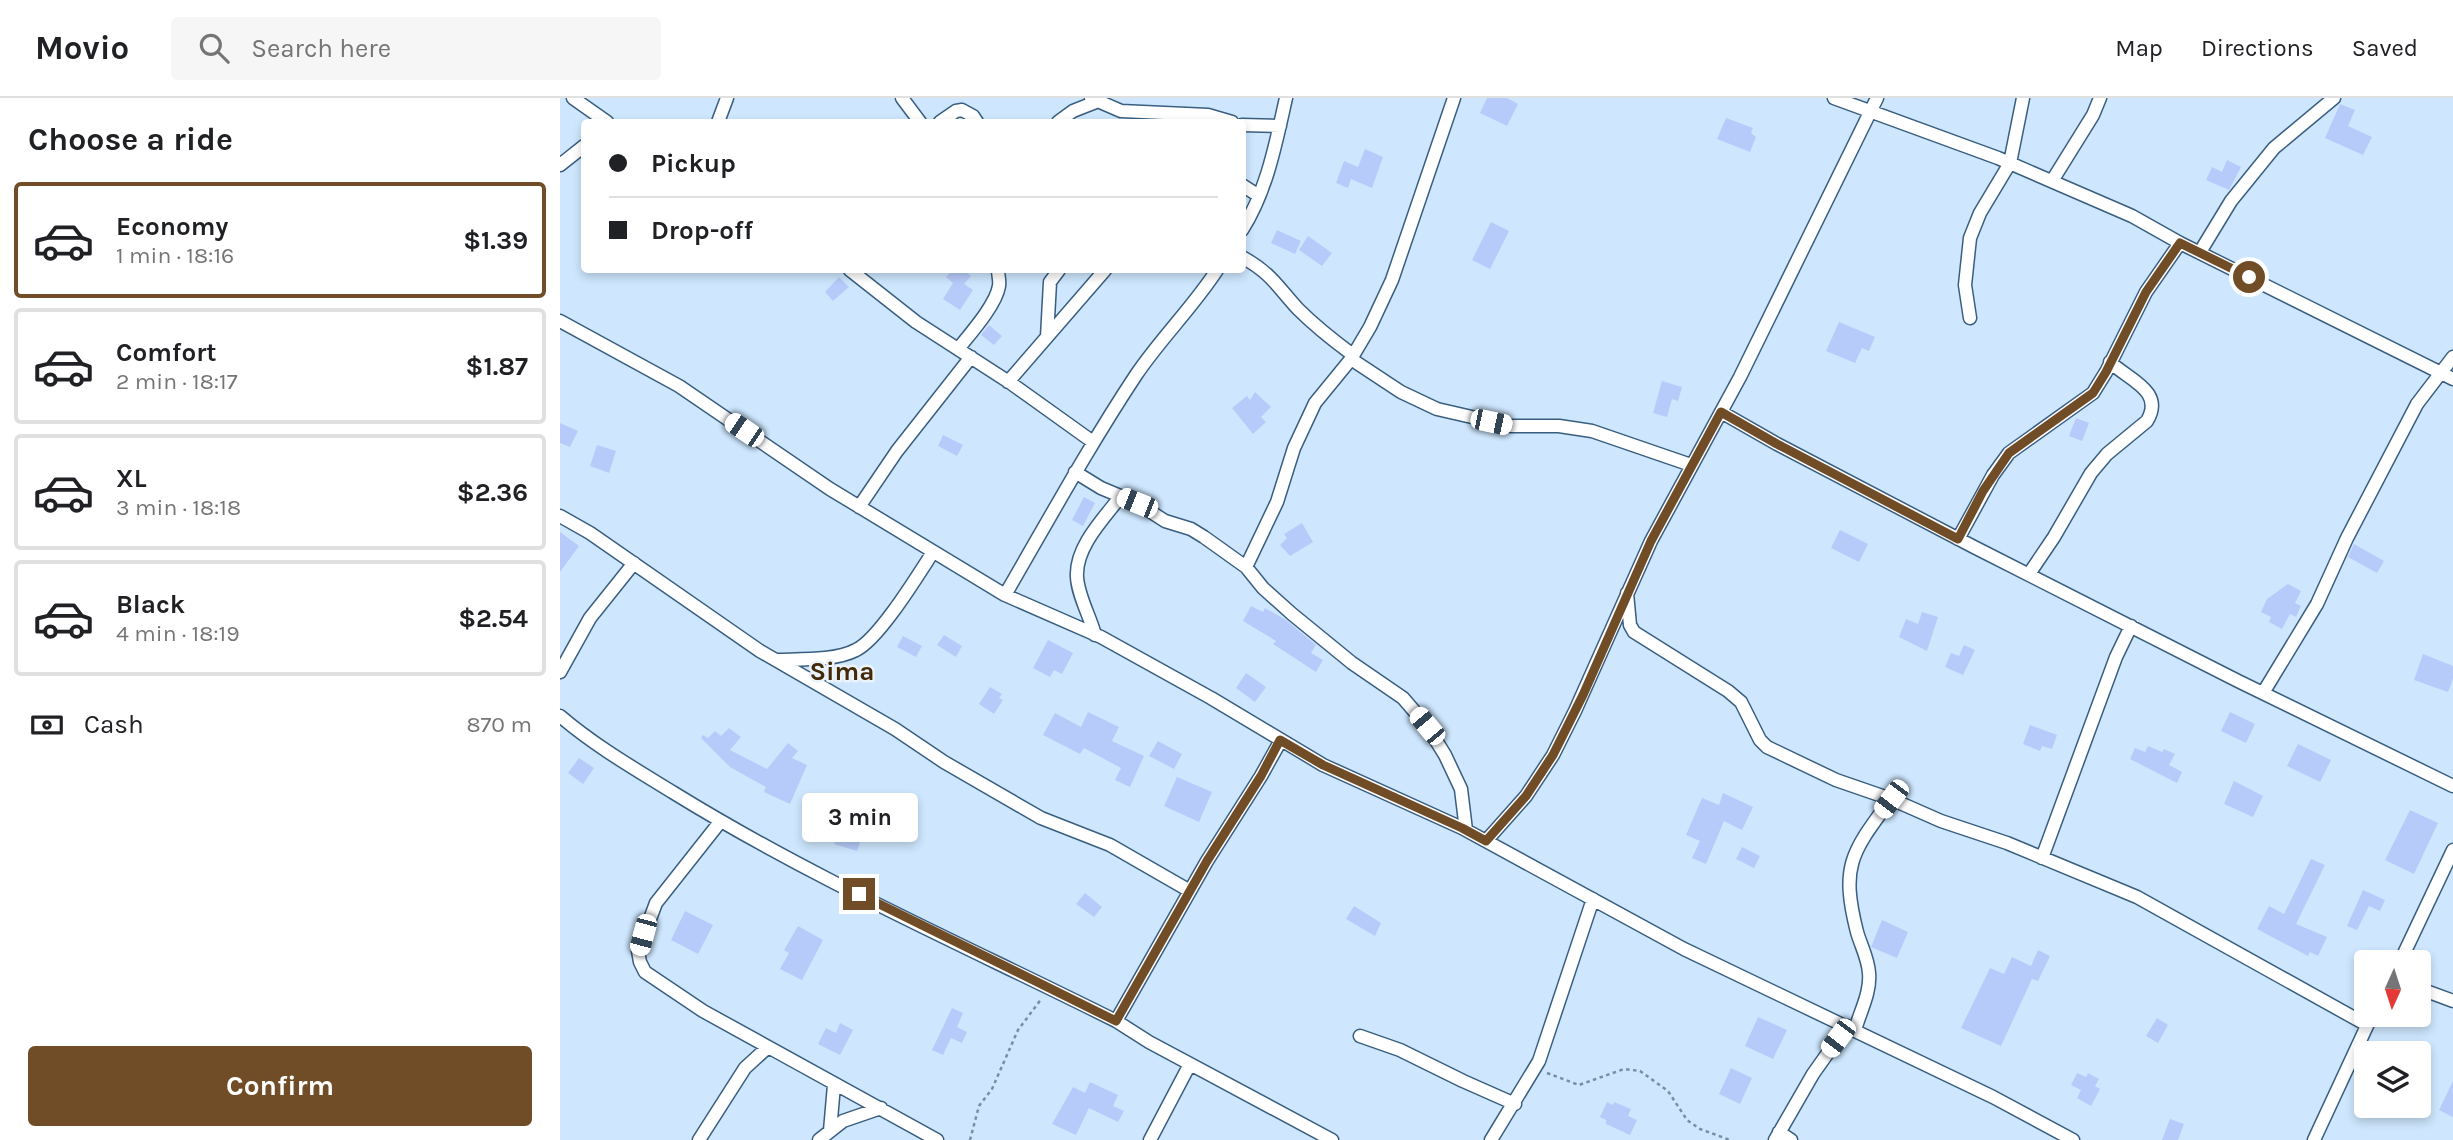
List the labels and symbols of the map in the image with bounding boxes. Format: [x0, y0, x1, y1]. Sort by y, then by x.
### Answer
route start [2233, 261, 2265, 293]
car [1469, 407, 1514, 437]
car [721, 410, 768, 450]
car [1114, 485, 1161, 521]
district label: Sima [810, 656, 875, 687]
car [1406, 703, 1449, 749]
car [1870, 776, 1913, 822]
callout: 3 min [801, 792, 917, 842]
route end [843, 878, 875, 910]
car [628, 912, 659, 958]
north arrow [2354, 950, 2431, 1027]
car [1817, 1015, 1860, 1061]

